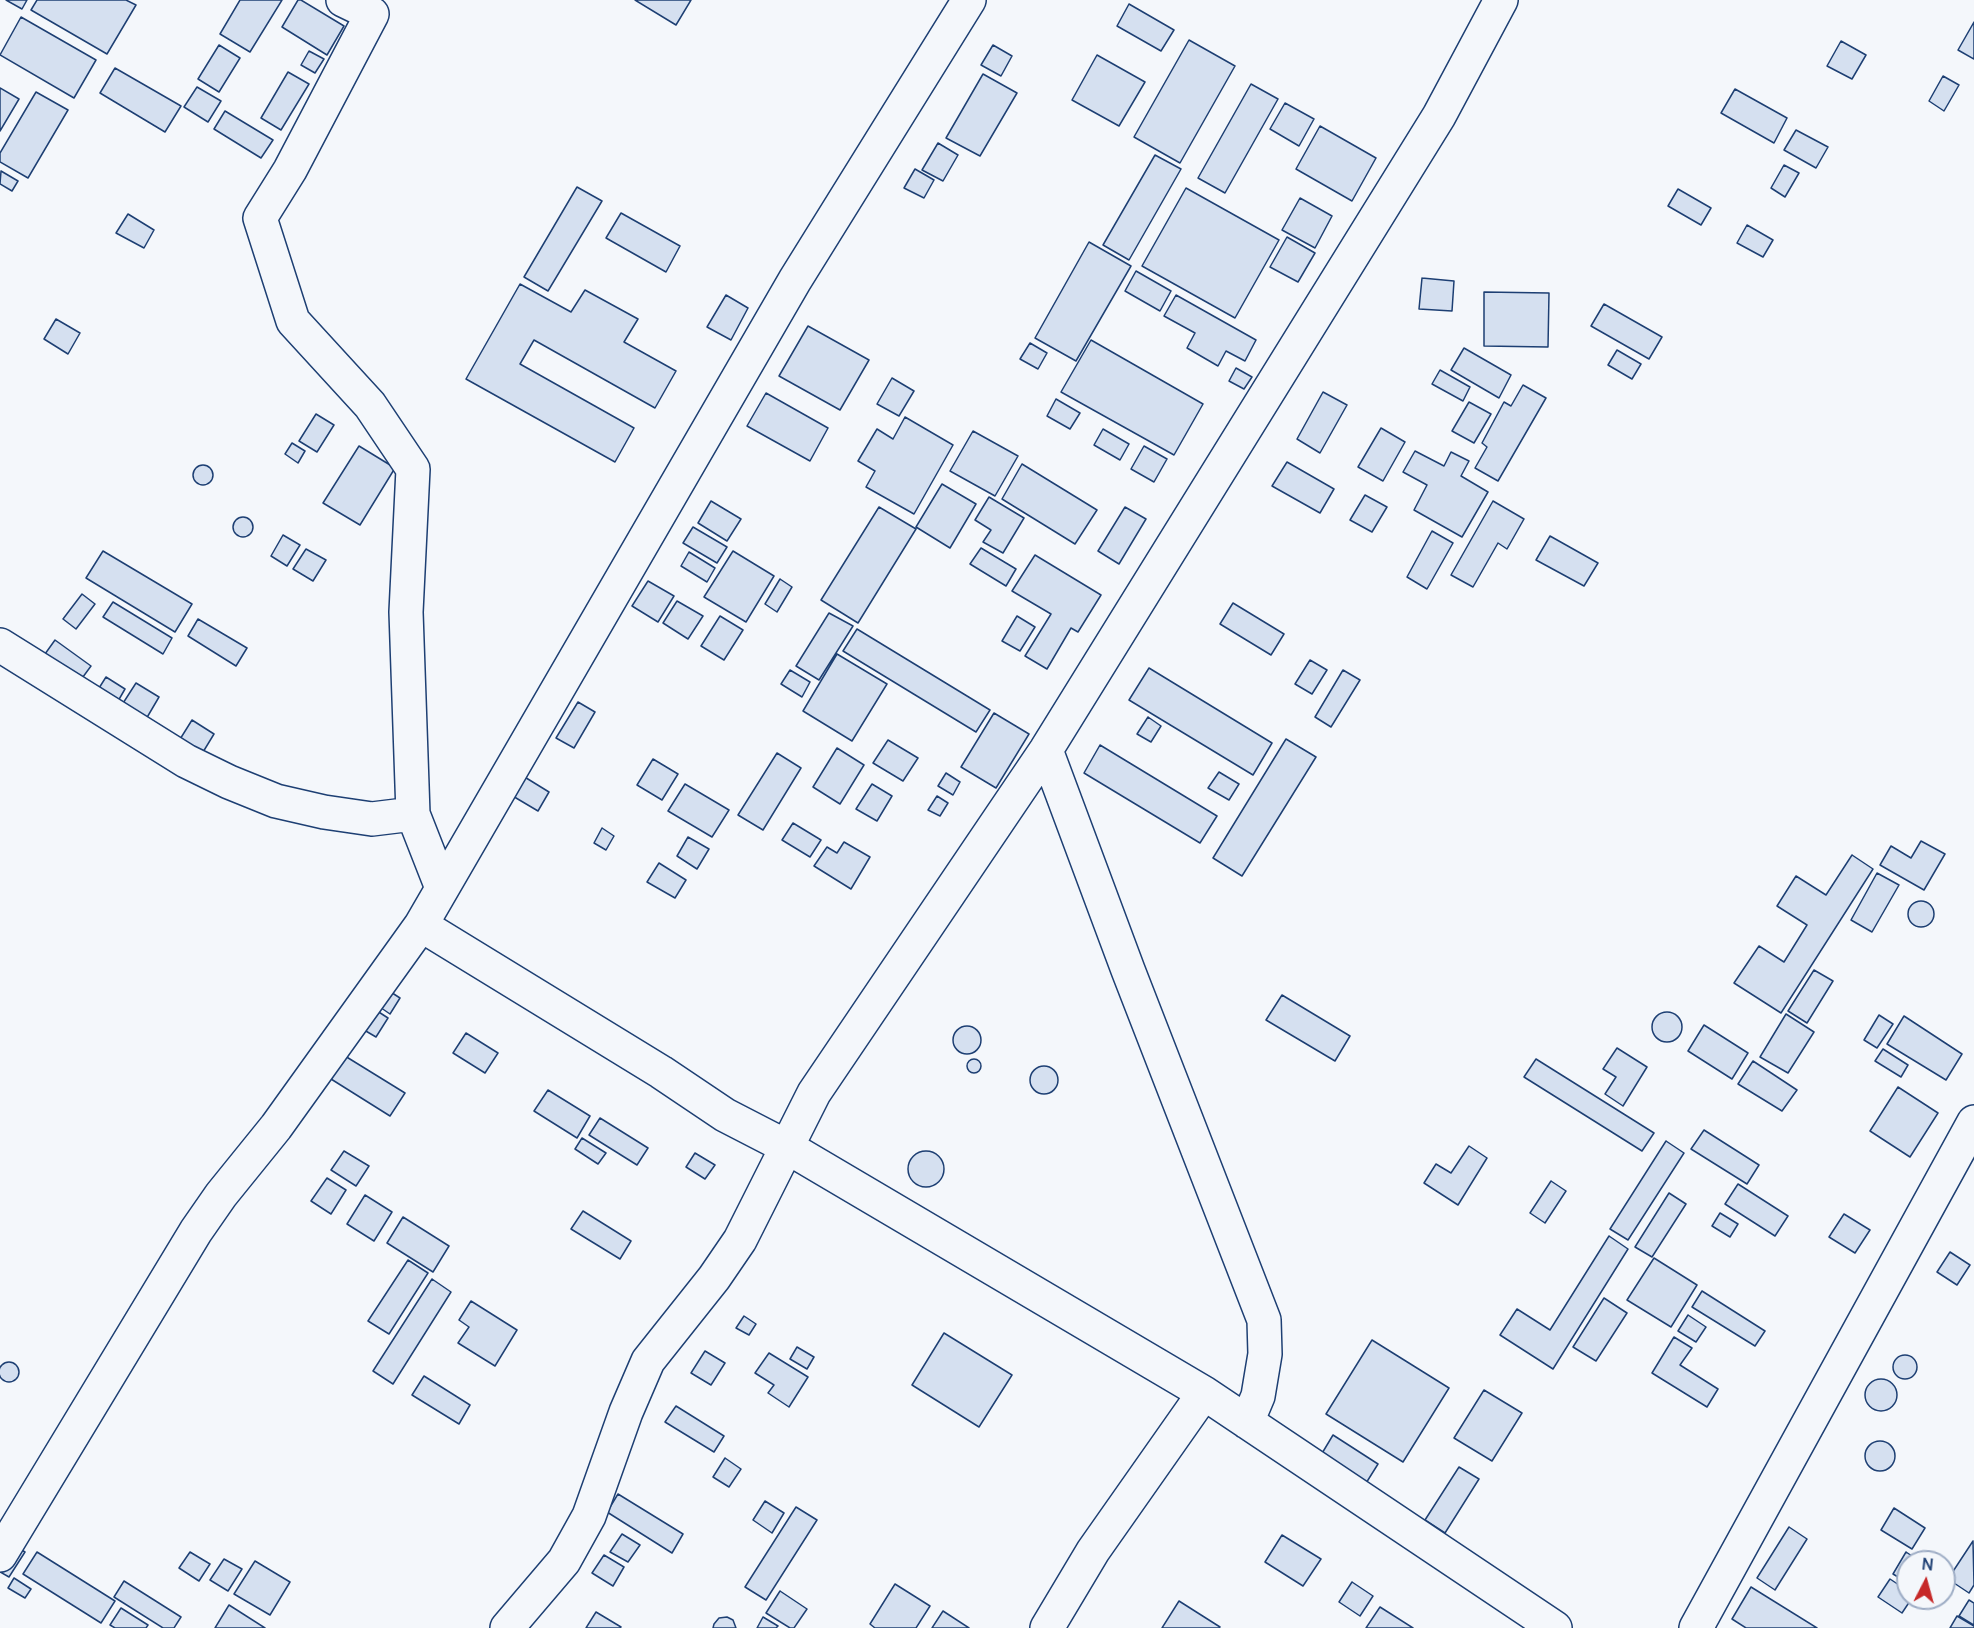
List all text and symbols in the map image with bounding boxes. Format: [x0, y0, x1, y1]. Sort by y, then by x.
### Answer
north arrow [1896, 1550, 1956, 1610]
text: N [1921, 1553, 1935, 1576]

